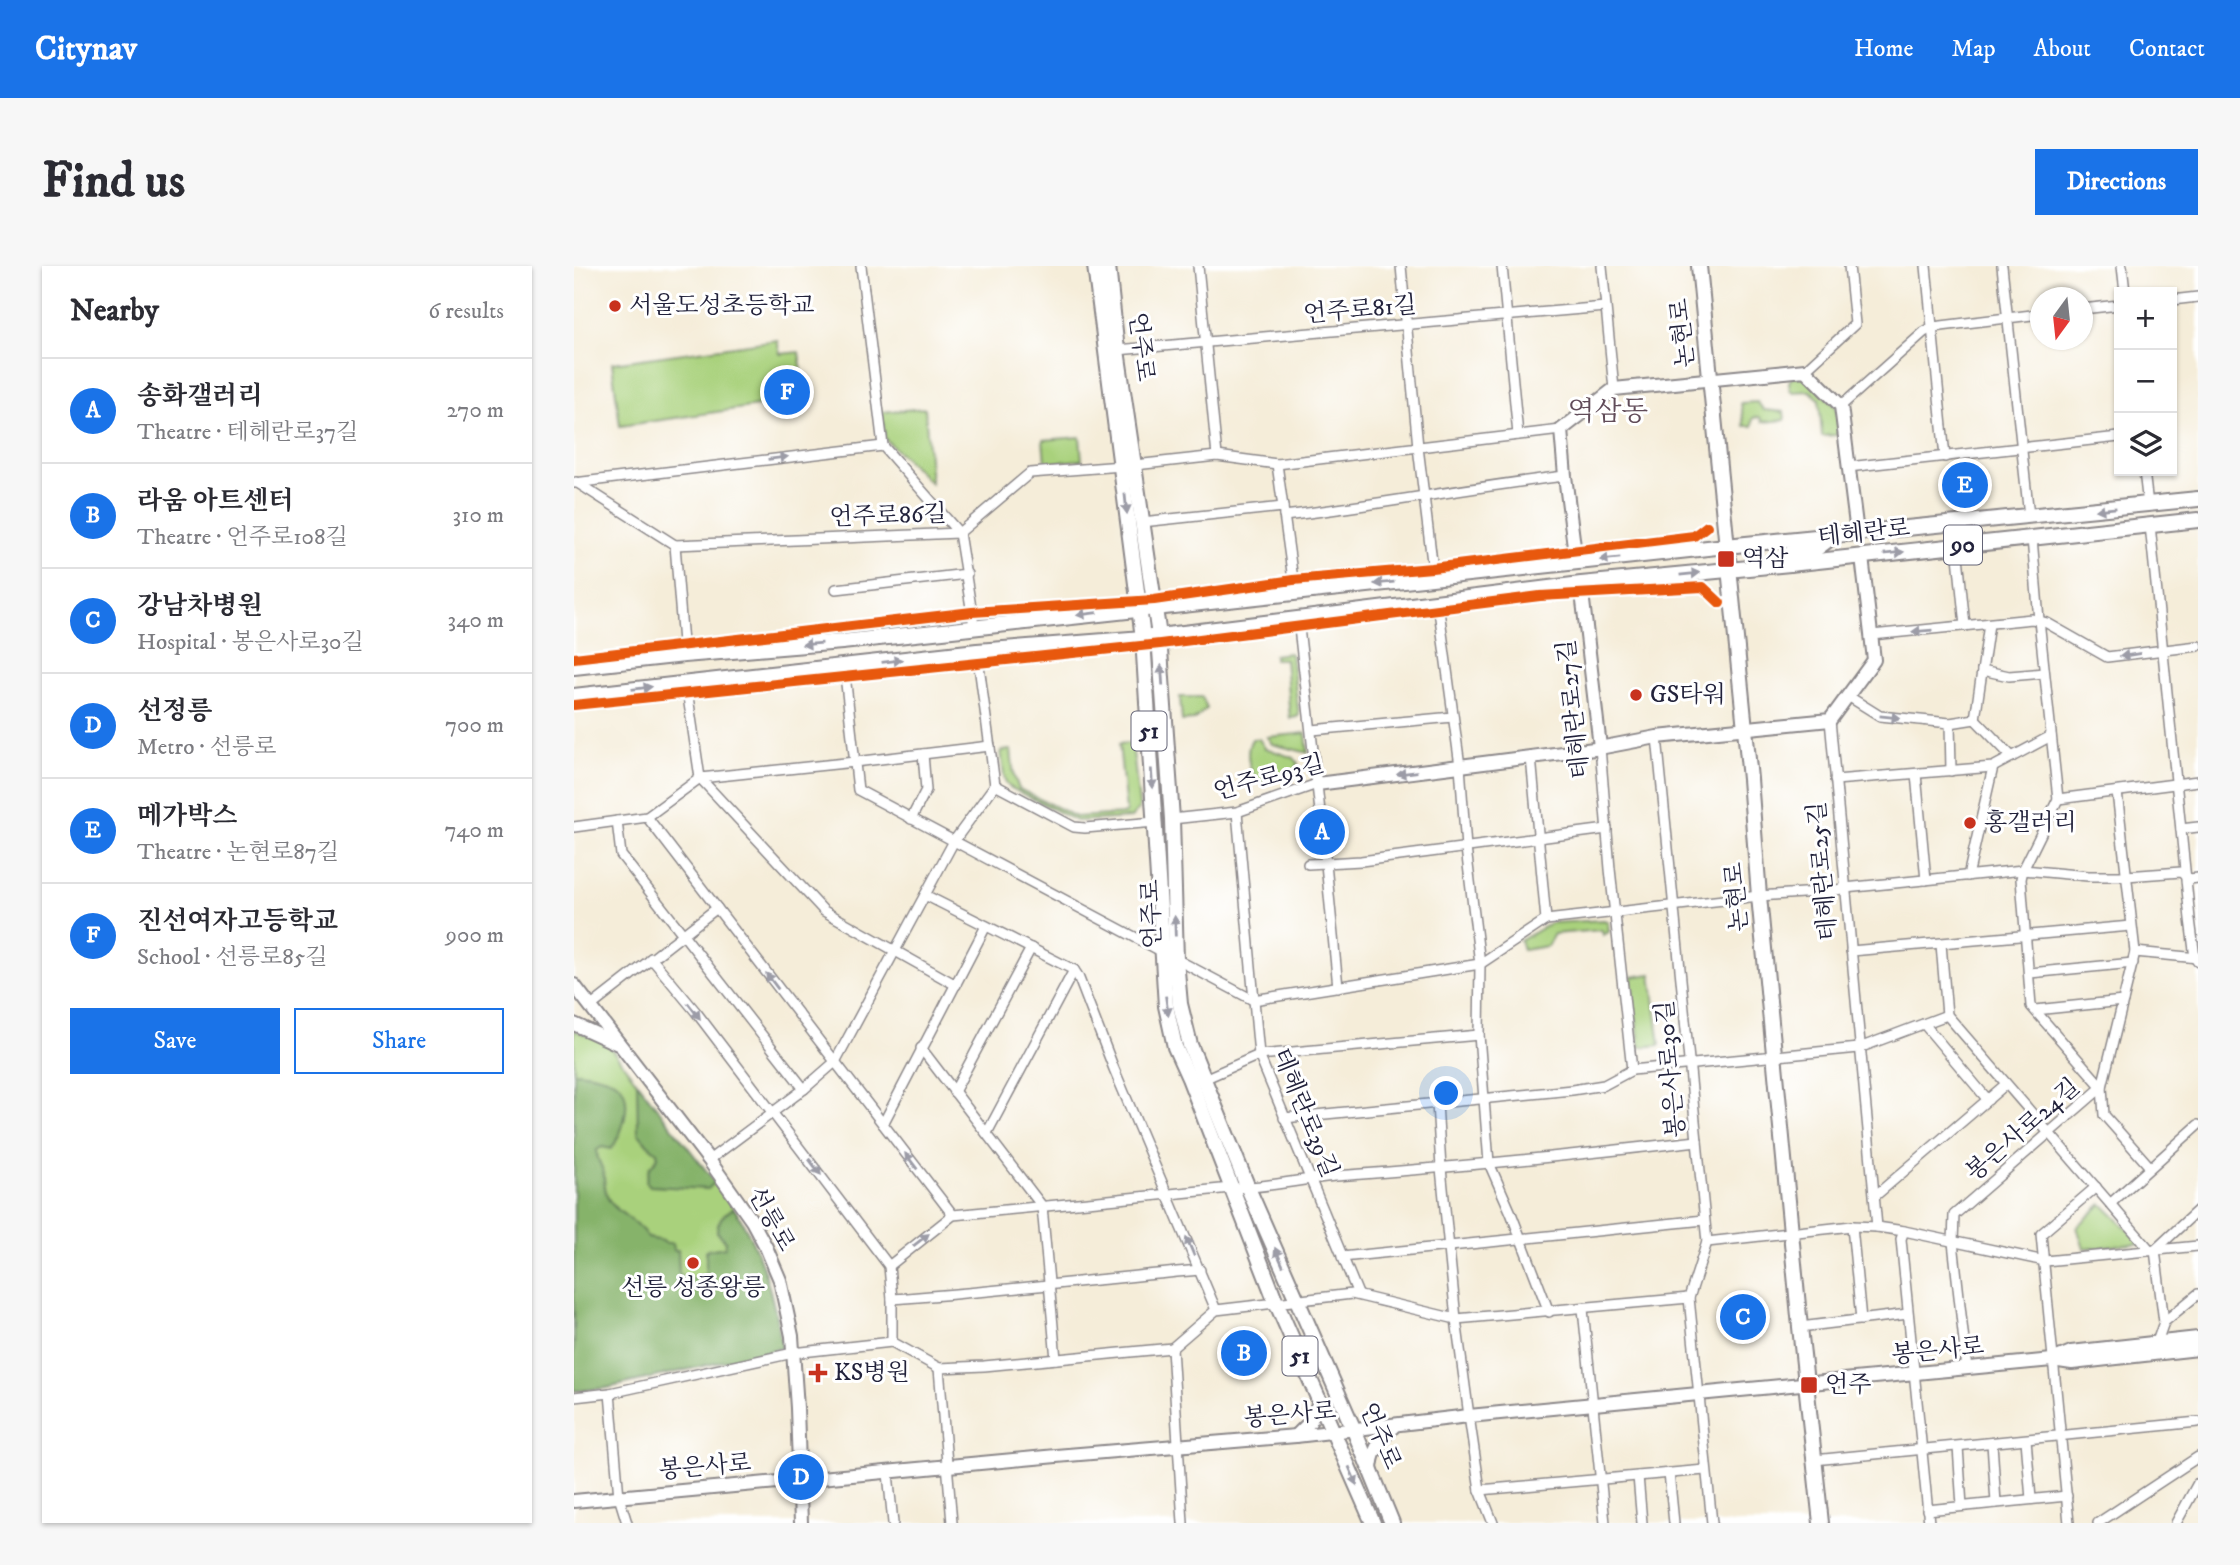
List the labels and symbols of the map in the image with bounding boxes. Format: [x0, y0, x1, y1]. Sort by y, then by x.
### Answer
north arrow [2030, 287, 2093, 350]
street label: 언주로81길 [1302, 290, 1418, 330]
place label: 서울도성초등학교 [629, 291, 814, 321]
street label: 논현로 [1664, 297, 1702, 369]
marker: 서울도성초등학교 [607, 298, 623, 314]
street label: 언주로 [1122, 311, 1160, 383]
pin: F [764, 366, 810, 418]
district label: 역삼동 [1567, 394, 1649, 429]
one-way arrow [767, 453, 789, 464]
pin: E [1942, 459, 1988, 511]
one-way arrow [1121, 493, 1132, 515]
street label: 언주로86길 [829, 499, 947, 533]
one-way arrow [2095, 504, 2117, 515]
street label: 테헤란로 [1816, 513, 1912, 553]
road number: 90 [1944, 526, 1982, 564]
place label: 역삼 [1742, 544, 1789, 574]
one-way arrow [1883, 547, 1905, 558]
marker: 역삼 [1716, 549, 1736, 569]
one-way arrow [1599, 553, 1621, 564]
one-way arrow [1679, 568, 1701, 579]
one-way arrow [1373, 577, 1395, 588]
one-way arrow [1076, 609, 1098, 620]
one-way arrow [1911, 625, 1933, 636]
street label: 테헤란로27길 [1552, 638, 1596, 780]
one-way arrow [801, 639, 823, 650]
one-way arrow [2119, 650, 2141, 661]
one-way arrow [881, 655, 903, 666]
one-way arrow [1156, 664, 1167, 686]
place label: GS타워 [1650, 680, 1726, 710]
one-way arrow [631, 683, 653, 694]
marker: GS타워 [1628, 687, 1644, 703]
road number: 51 [1132, 712, 1166, 751]
one-way arrow [1880, 712, 1902, 723]
street label: 언주로93길 [1210, 749, 1328, 807]
one-way arrow [1396, 767, 1418, 778]
one-way arrow [1147, 768, 1158, 790]
street label: 테헤란로25길 [1802, 800, 1844, 942]
pin: A [1299, 806, 1345, 858]
place label: 홍갤러리 [1984, 808, 2077, 838]
marker: 홍갤러리 [1962, 815, 1978, 831]
street label: 논현로 [1719, 861, 1755, 933]
street label: 언주로 [1136, 879, 1168, 949]
one-way arrow [1170, 915, 1181, 937]
one-way arrow [765, 972, 779, 990]
one-way arrow [1162, 995, 1173, 1017]
street label: 봉은사로30길 [1650, 999, 1692, 1139]
one-way arrow [686, 1002, 701, 1019]
street label: 테헤란로39길 [1265, 1044, 1345, 1182]
street label: 봉은사로24길 [1960, 1072, 2086, 1188]
your location [1429, 1076, 1463, 1110]
one-way arrow [905, 1152, 919, 1170]
one-way arrow [807, 1158, 821, 1176]
street label: 선릉로 [741, 1181, 801, 1257]
one-way arrow [911, 1233, 929, 1248]
one-way arrow [1185, 1236, 1196, 1257]
one-way arrow [1273, 1247, 1284, 1268]
marker: 선릉 성종왕릉 [685, 1255, 701, 1271]
place label: 선릉 성종왕릉 [621, 1273, 765, 1303]
pin: C [1720, 1291, 1766, 1343]
pin: B [1221, 1327, 1267, 1379]
street label: 봉은사로 [1890, 1331, 1986, 1371]
road number: 51 [1282, 1336, 1318, 1376]
place label: KS병원 [834, 1358, 910, 1388]
marker: KS병원 [808, 1363, 828, 1383]
place label: 언주 [1825, 1370, 1871, 1400]
marker: 언주 [1799, 1375, 1819, 1395]
street label: 봉은사로 [1242, 1396, 1338, 1434]
street label: 언주로 [1353, 1398, 1407, 1474]
street label: 봉은사로 [657, 1448, 753, 1486]
pin: D [778, 1451, 824, 1503]
one-way arrow [1347, 1466, 1359, 1486]

